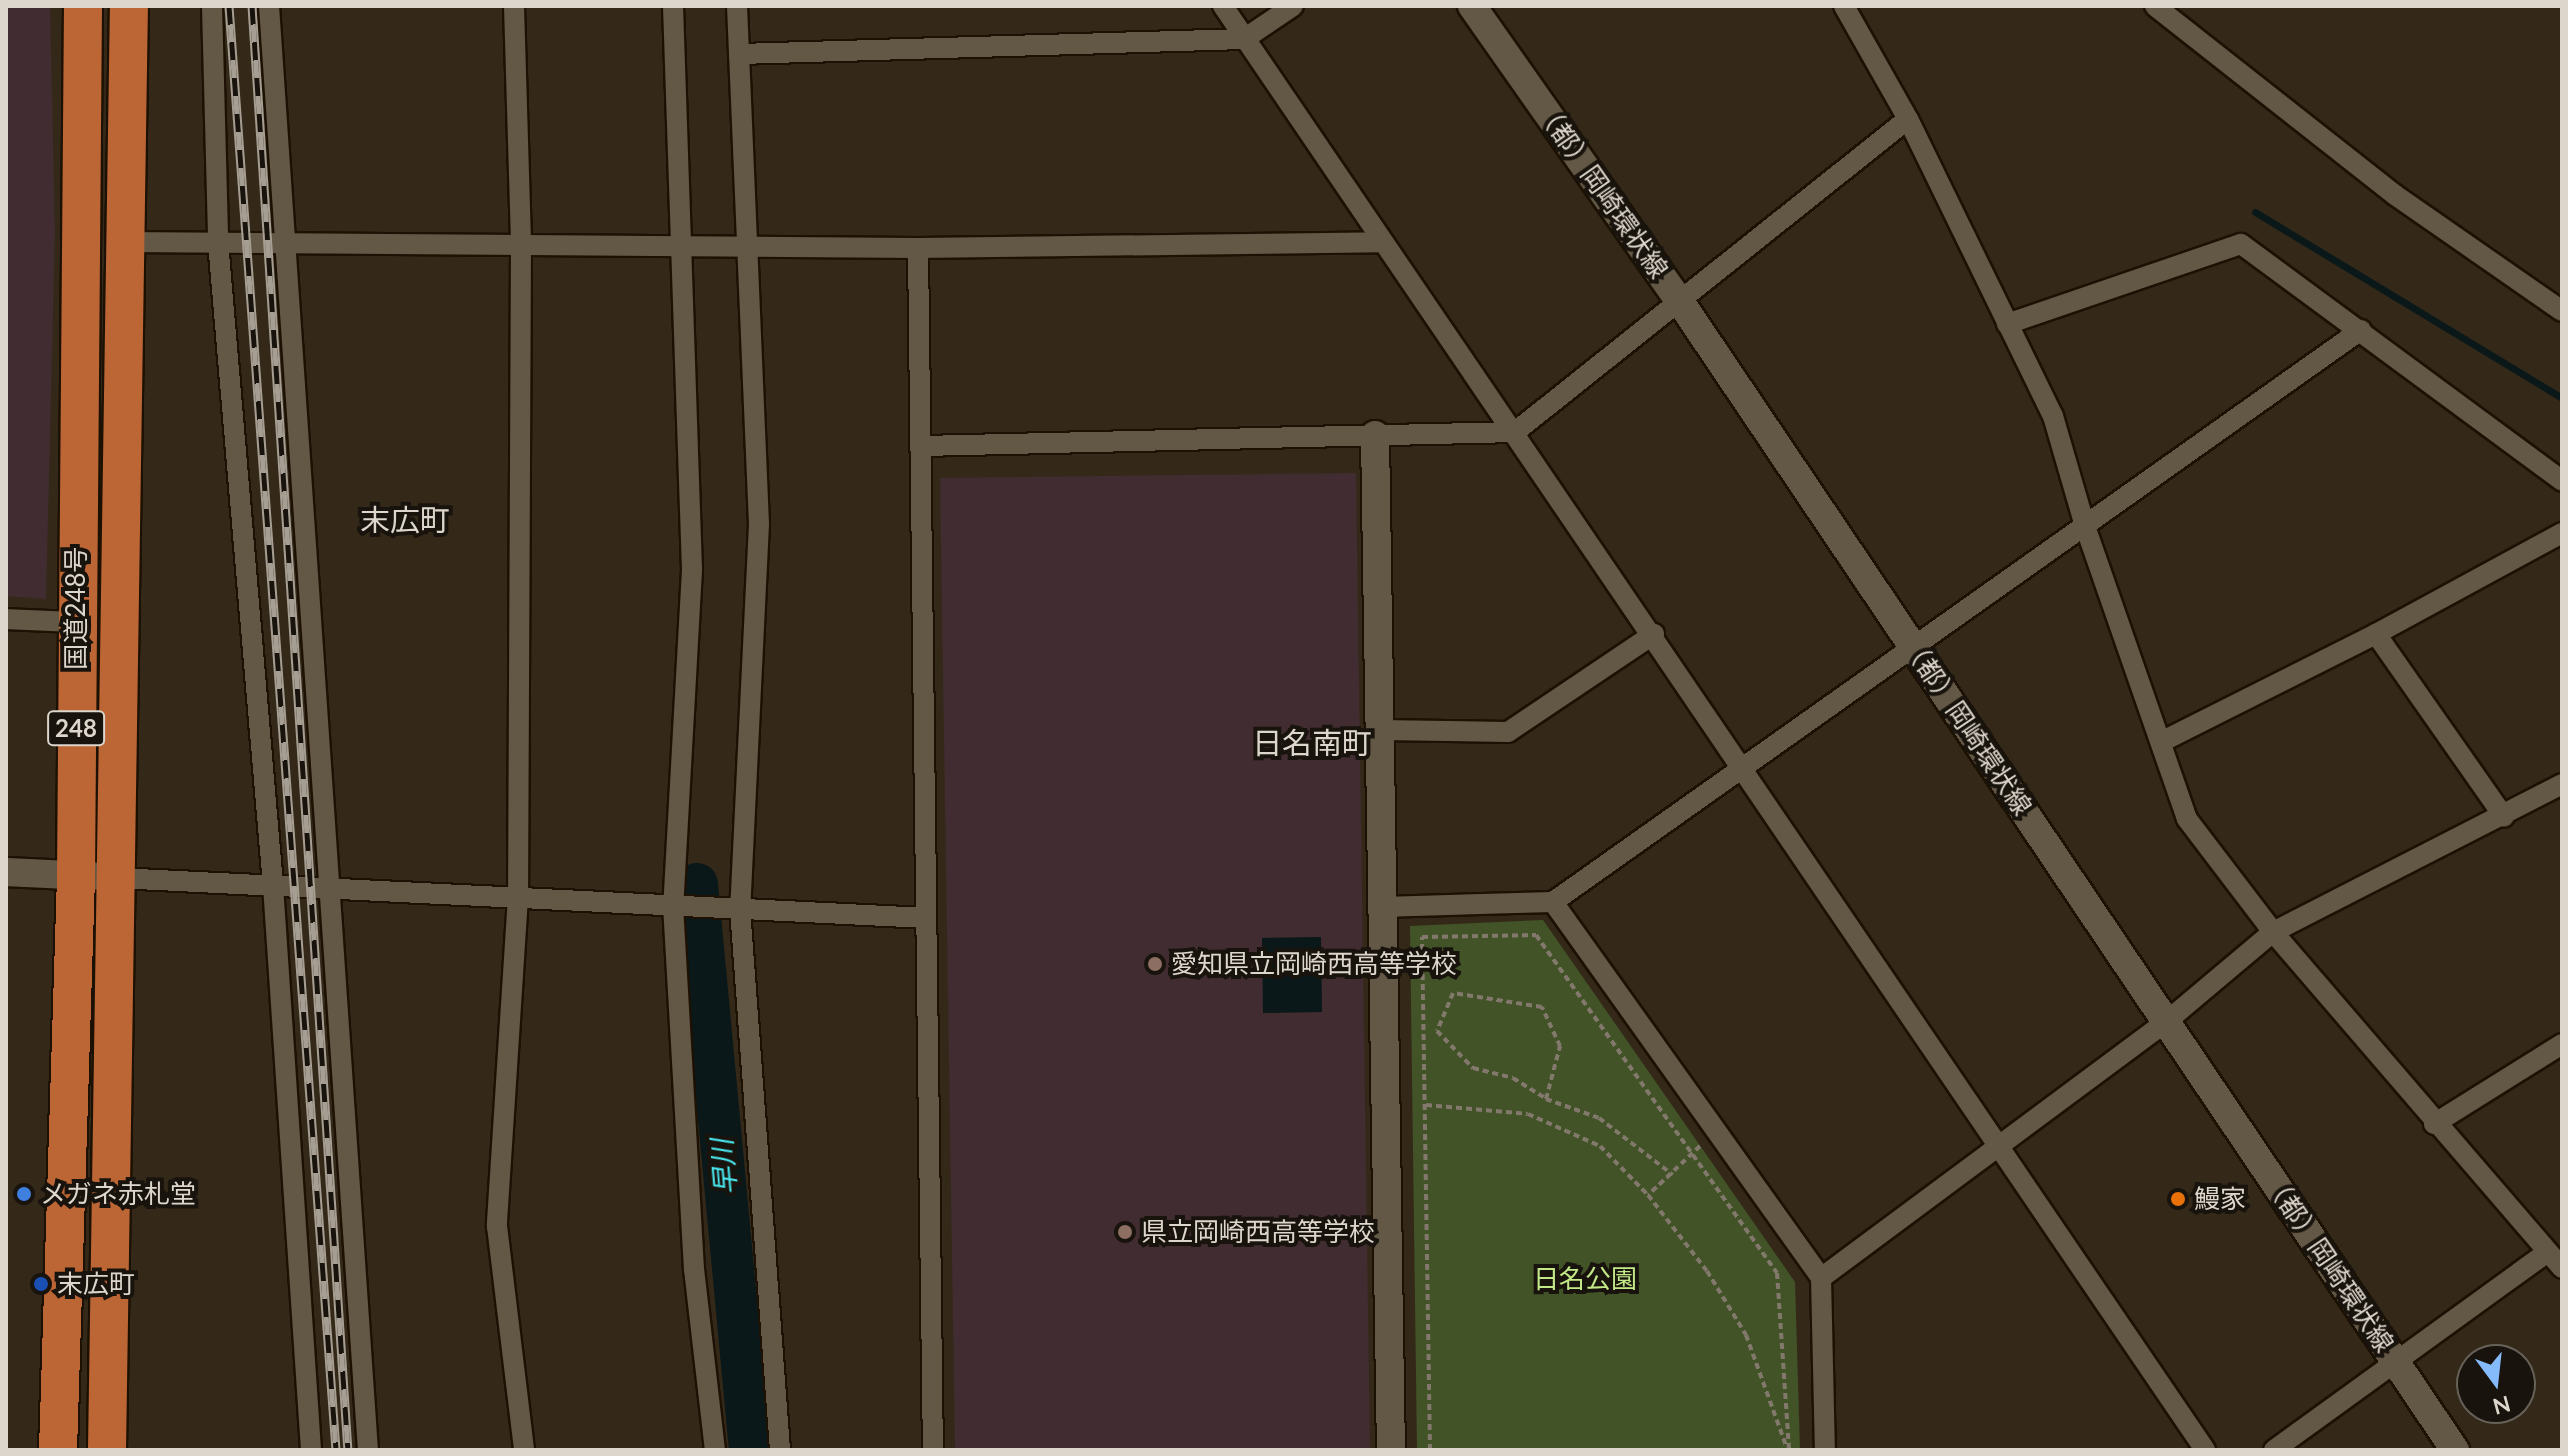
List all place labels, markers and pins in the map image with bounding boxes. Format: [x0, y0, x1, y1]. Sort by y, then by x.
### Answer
place label: 愛知県立岡崎西高等学校 [1171, 948, 1457, 980]
marker: 愛知県立岡崎西高等学校 [1146, 955, 1164, 973]
place label: メガネ赤札堂 [40, 1178, 196, 1210]
place label: 鰻家 [2194, 1183, 2246, 1215]
marker: メガネ赤札堂 [15, 1185, 33, 1203]
marker: 鰻家 [2169, 1190, 2187, 1208]
place label: 県立岡崎西高等学校 [1141, 1216, 1375, 1248]
marker: 県立岡崎西高等学校 [1116, 1223, 1134, 1241]
place label: 末広町 [57, 1268, 135, 1300]
marker: 末広町 [32, 1275, 50, 1293]

